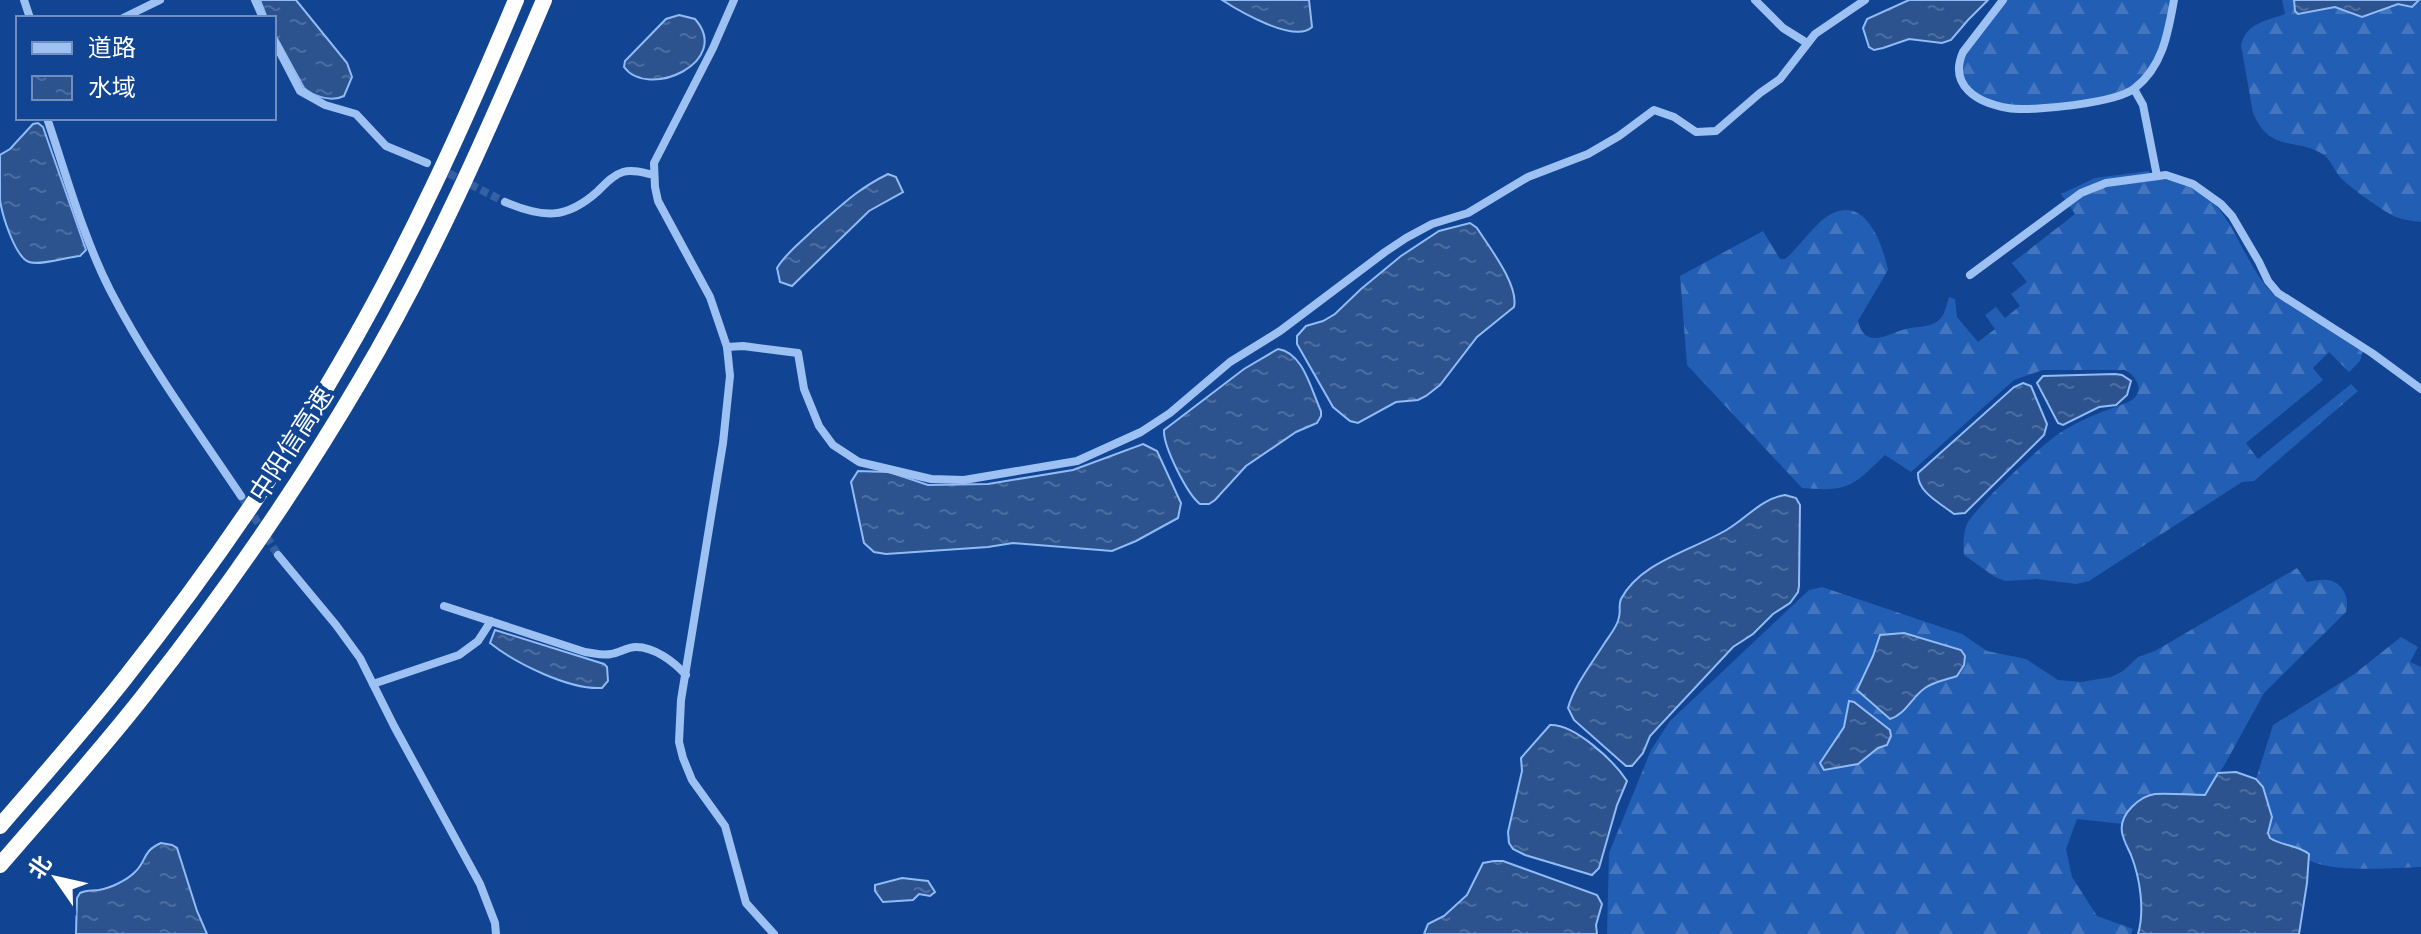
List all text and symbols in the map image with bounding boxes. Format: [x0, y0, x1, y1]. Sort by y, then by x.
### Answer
legend [16, 16, 276, 120]
text: 道路 [88, 34, 136, 61]
text: 水域 [88, 74, 136, 101]
street label: 中阳信高速 [243, 381, 339, 507]
north arrow [16, 838, 96, 918]
text: 北 [23, 851, 56, 883]

